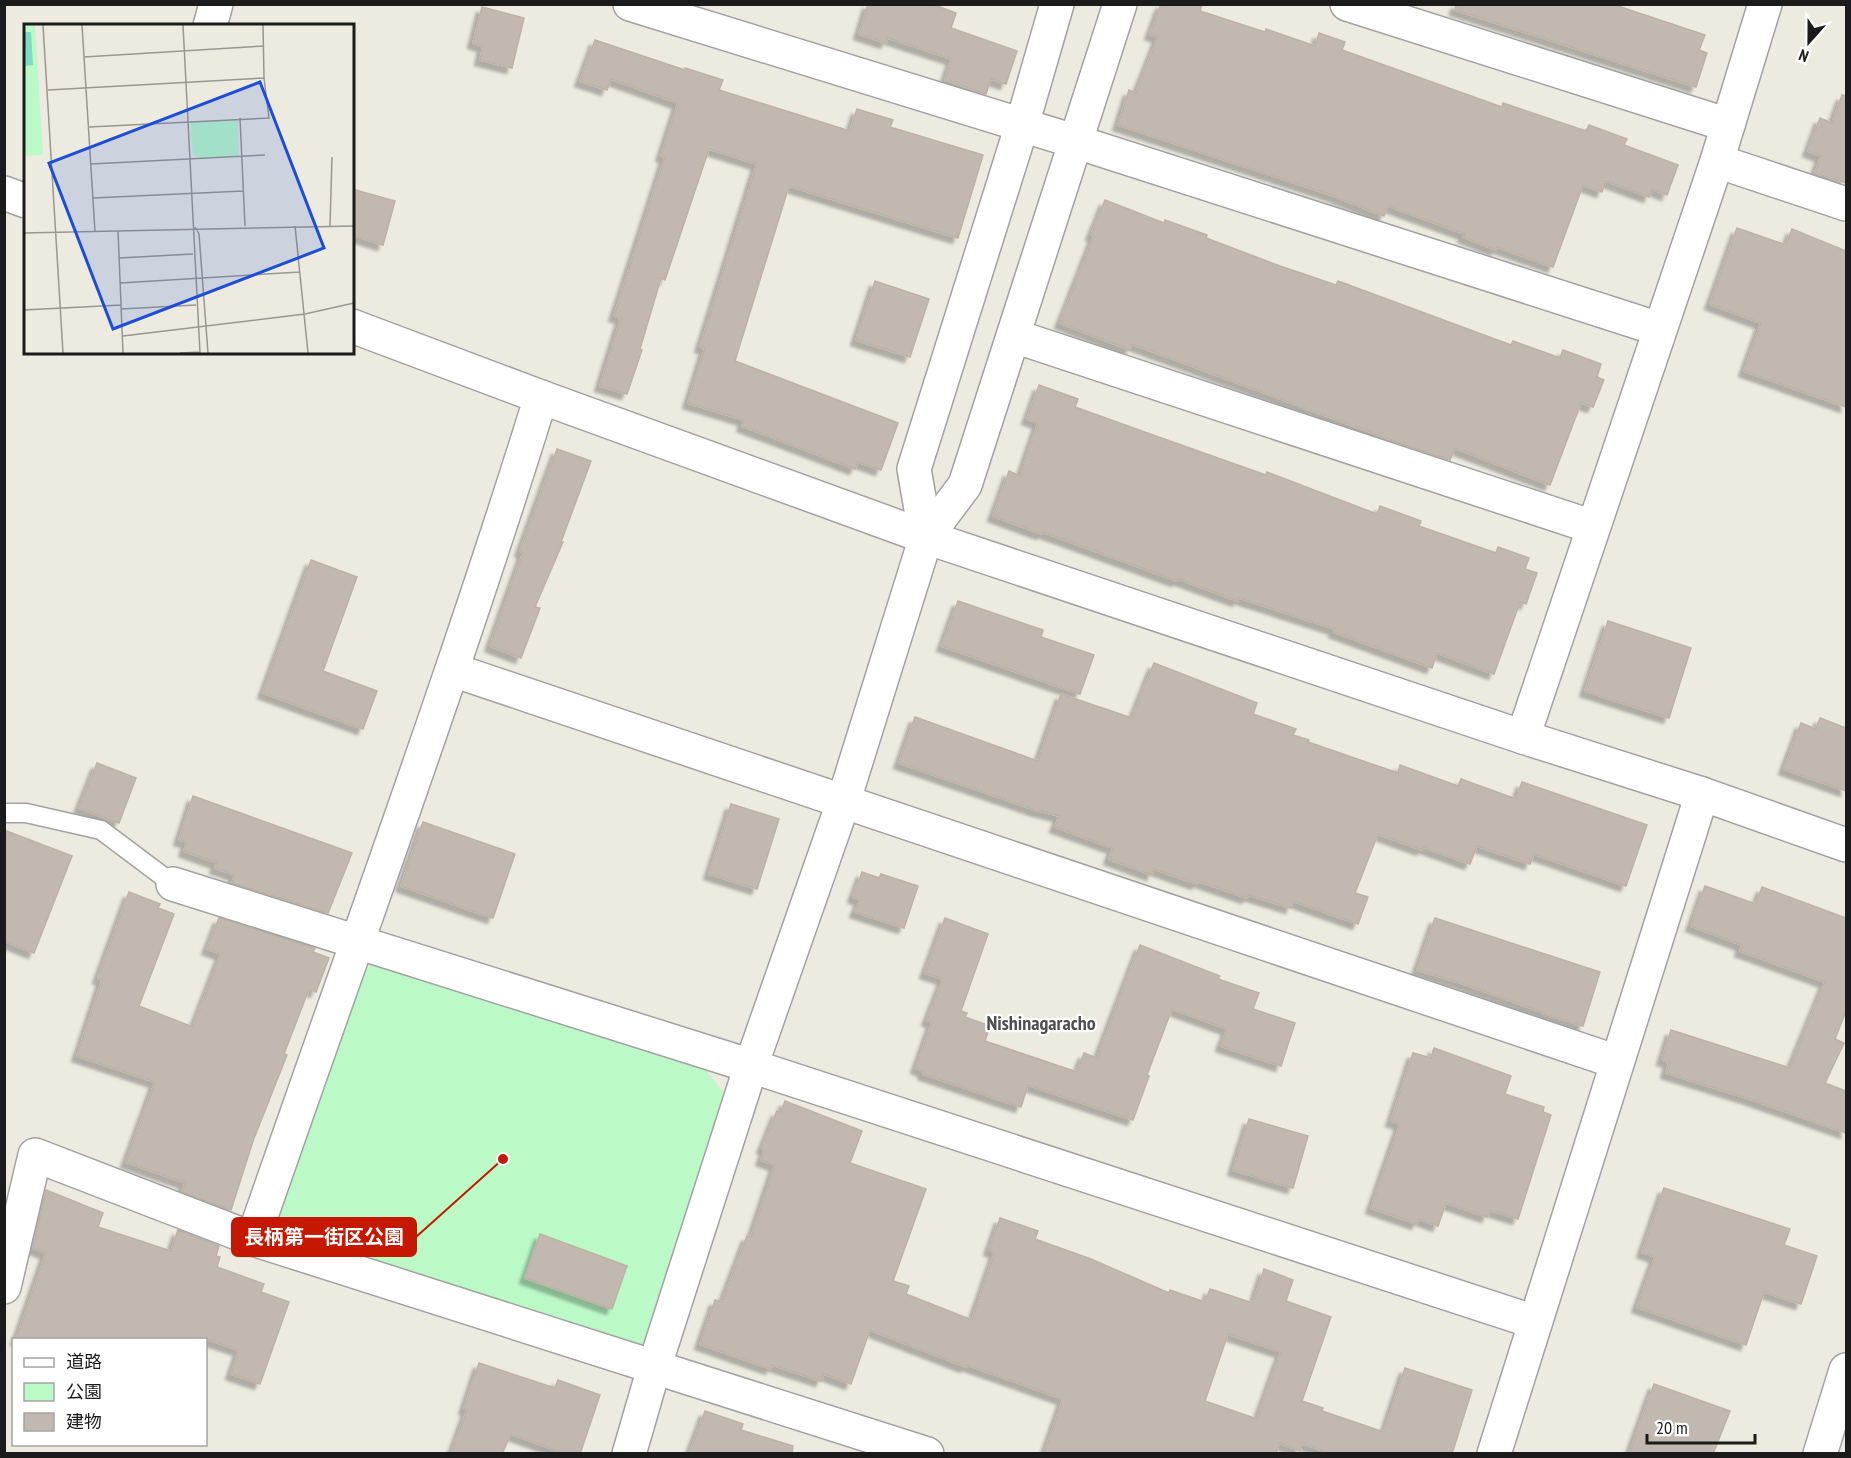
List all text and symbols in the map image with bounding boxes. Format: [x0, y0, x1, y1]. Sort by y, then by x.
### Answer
north arrow [1779, 12, 1839, 72]
inset map [24, 24, 354, 354]
text: N [1796, 45, 1811, 67]
district label: Nishinagaracho [986, 1010, 1096, 1036]
callout: 長柄第一街区公園 [232, 1218, 416, 1256]
text: 長柄第一街区公園 [244, 1224, 404, 1250]
legend [12, 1338, 207, 1446]
text: 道路 [66, 1350, 102, 1373]
text: 公園 [66, 1380, 102, 1403]
scale bar [1647, 1407, 1755, 1445]
text: 建物 [66, 1410, 102, 1433]
text: 20 m [1656, 1416, 1688, 1439]

